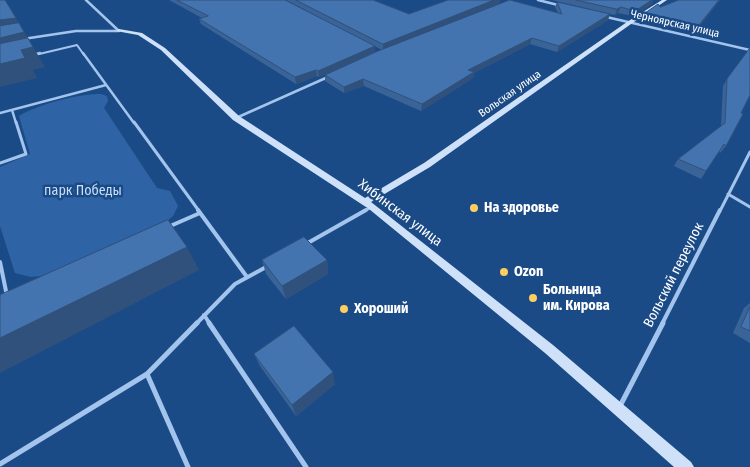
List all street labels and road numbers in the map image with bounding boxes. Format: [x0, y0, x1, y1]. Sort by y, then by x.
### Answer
street label: Черноярская улица [629, 7, 721, 41]
street label: Вольская улица [476, 68, 544, 120]
street label: Хибинская улица [355, 176, 445, 250]
street label: Вольский переулок [640, 220, 708, 330]

